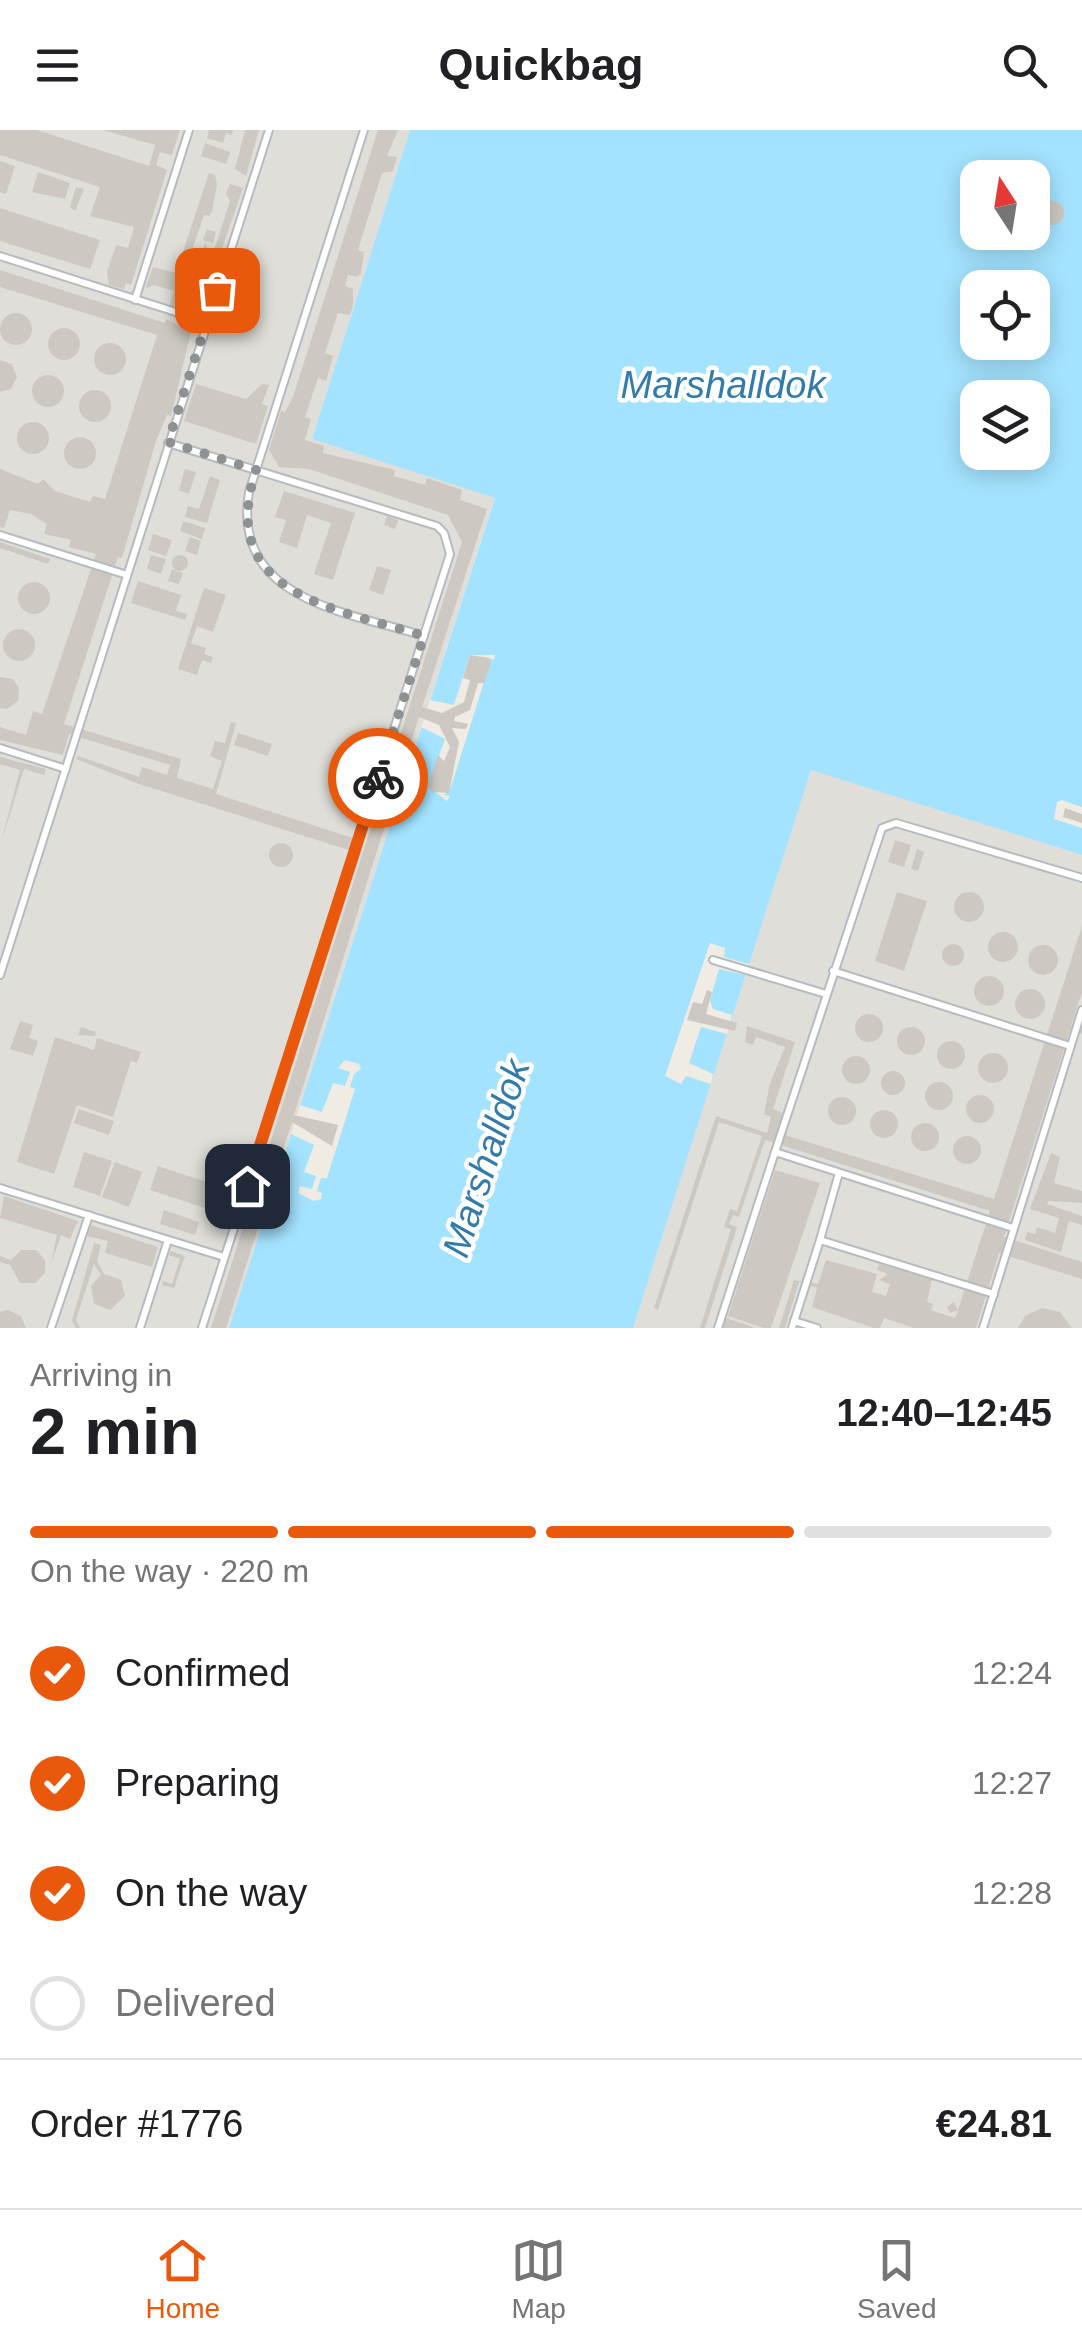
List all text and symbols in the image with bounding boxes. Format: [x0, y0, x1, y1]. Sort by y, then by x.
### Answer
icon: menu [30, 38, 85, 93]
icon: search [997, 38, 1052, 93]
text: Quickbag [438, 39, 644, 90]
north arrow [960, 160, 1050, 250]
map controls [960, 160, 1050, 470]
pin [175, 248, 260, 333]
icon: bag [190, 263, 245, 318]
button: locate [960, 270, 1050, 360]
water label: Marshalldok [621, 364, 827, 406]
button: layers [960, 380, 1050, 470]
courier [328, 728, 428, 828]
icon: bike [351, 751, 406, 806]
water label: Marshalldok [434, 1052, 538, 1262]
pin [205, 1144, 290, 1229]
icon: home [220, 1159, 275, 1214]
text: Arriving in [30, 1357, 172, 1393]
text: 12:40–12:45 [836, 1392, 1052, 1434]
text: 2 min [30, 1395, 200, 1468]
text: On the way · 220 m [30, 1553, 309, 1589]
icon: check [30, 1646, 85, 1701]
text: Confirmed [115, 1652, 290, 1694]
text: 12:24 [972, 1655, 1052, 1691]
icon: check [30, 1756, 85, 1811]
text: Preparing [115, 1762, 280, 1804]
text: 12:27 [972, 1765, 1052, 1801]
icon: check [30, 1866, 85, 1921]
text: On the way [115, 1872, 307, 1914]
text: 12:28 [972, 1875, 1052, 1911]
text: Delivered [115, 1982, 276, 2024]
text: Order #1776 [30, 2103, 243, 2145]
text: €24.81 [936, 2103, 1052, 2145]
tab: Home [145, 2233, 220, 2325]
tab: Map [511, 2233, 566, 2325]
tab: Saved [857, 2233, 936, 2325]

